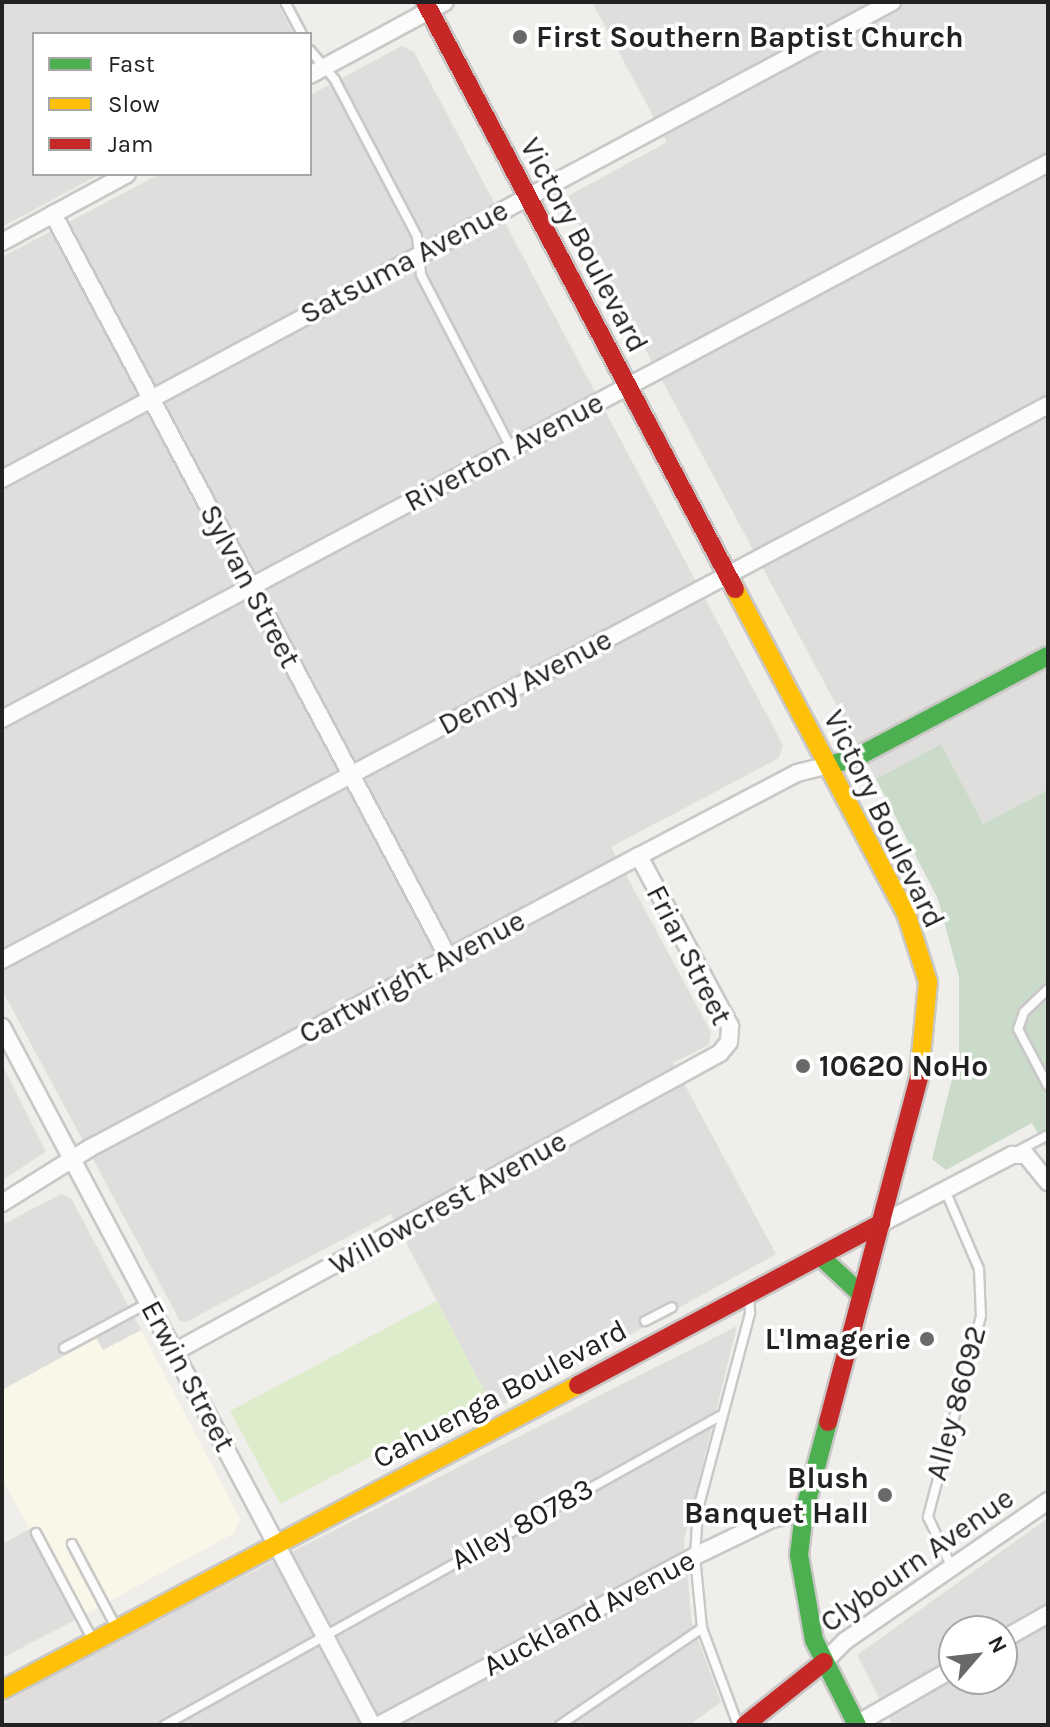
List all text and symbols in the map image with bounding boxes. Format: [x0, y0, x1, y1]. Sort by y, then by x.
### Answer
place label: First Southern Baptist Church [536, 19, 964, 55]
marker: First Southern Baptist Church [511, 28, 529, 46]
legend [32, 32, 312, 176]
text: Fast [108, 50, 155, 78]
text: Slow [108, 90, 160, 118]
text: Jam [108, 130, 153, 158]
street label: Victory Boulevard [512, 131, 656, 359]
street label: Satsuma Avenue [294, 192, 514, 332]
street label: Riverton Avenue [398, 384, 610, 520]
street label: Sylvan Street [192, 498, 308, 674]
street label: Denny Avenue [432, 621, 618, 743]
street label: Victory Boulevard [816, 704, 952, 934]
street label: Friar Street [638, 879, 740, 1031]
street label: Cartwright Avenue [293, 902, 531, 1052]
place label: 10620 NoHo [819, 1048, 988, 1084]
marker: 10620 NoHo [794, 1057, 812, 1075]
street label: Willowcrest Avenue [323, 1123, 573, 1283]
street label: Erwin Street [133, 1294, 243, 1458]
street label: Cahuenga Boulevard [367, 1312, 633, 1476]
place label: L'Imagerie [765, 1321, 911, 1357]
street label: Alley 86092 [918, 1322, 994, 1484]
marker: L'Imagerie [918, 1330, 936, 1348]
place label: Blush Banquet Hall [684, 1460, 869, 1530]
street label: Alley 80783 [445, 1470, 599, 1578]
street label: Clybourn Avenue [813, 1480, 1021, 1640]
marker: Blush Banquet Hall [876, 1486, 894, 1504]
street label: Auckland Avenue [477, 1542, 701, 1684]
north arrow [938, 1615, 1018, 1695]
text: N [982, 1632, 1013, 1658]

